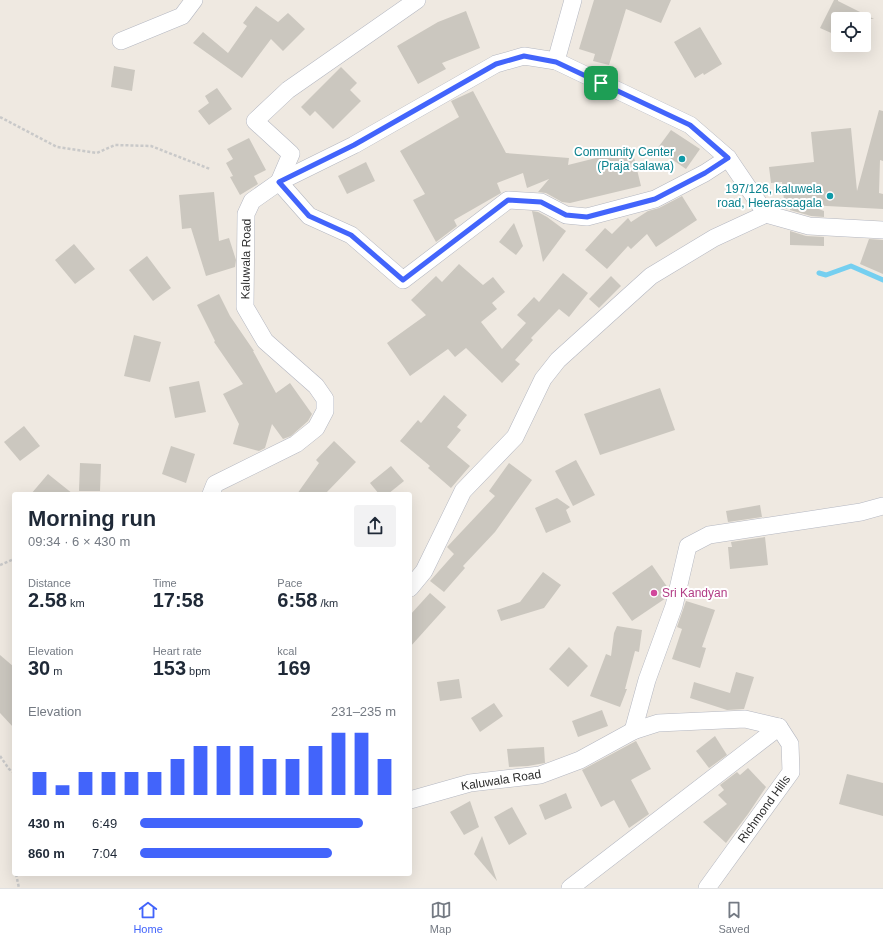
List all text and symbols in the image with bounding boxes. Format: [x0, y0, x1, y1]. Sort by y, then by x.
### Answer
map controls [831, 12, 871, 52]
button: locate [831, 12, 871, 52]
pin [584, 66, 618, 100]
icon: arrive [590, 72, 612, 94]
place label: Community Center (Praja salawa) [574, 145, 674, 173]
marker: Community Center (Praja salawa) [677, 154, 687, 164]
place label: 197/126, kaluwela road, Heerassagala [717, 182, 822, 210]
marker: 197/126, kaluwela road, Heerassagala [825, 191, 835, 201]
street label: Kaluwala Road [238, 219, 254, 299]
button: share [354, 505, 396, 547]
text: Morning run [28, 506, 156, 531]
text: 09:34 · 6 × 430 m [28, 534, 130, 549]
text: Distance [28, 577, 71, 589]
text: Time [153, 577, 177, 589]
text: Pace [277, 577, 302, 589]
place label: Sri Kandyan [662, 586, 727, 600]
marker: Sri Kandyan [649, 588, 659, 598]
text: 2.58 [28, 589, 67, 611]
text: 17:58 [153, 589, 204, 611]
text: 6:58 [277, 589, 317, 611]
text: km [67, 597, 85, 609]
text: /km [317, 597, 338, 609]
text: Elevation [28, 645, 73, 657]
text: Heart rate [153, 645, 202, 657]
text: kcal [277, 645, 297, 657]
text: 30 [28, 657, 50, 679]
text: 153 [153, 657, 186, 679]
text: 169 [277, 657, 311, 679]
text: m [50, 665, 62, 677]
text: bpm [186, 665, 211, 677]
text: Elevation [28, 704, 81, 719]
text: 231–235 m [331, 704, 396, 719]
street label: Kaluwala Road [460, 767, 542, 793]
street label: Richmond Hills [735, 773, 793, 845]
text: 430 m [28, 816, 65, 831]
text: 6:49 [92, 816, 117, 831]
text: 860 m [28, 846, 65, 861]
text: 7:04 [92, 846, 117, 861]
tab: Home [133, 899, 163, 935]
tab: Map [430, 899, 452, 935]
tab: Saved [718, 899, 750, 935]

